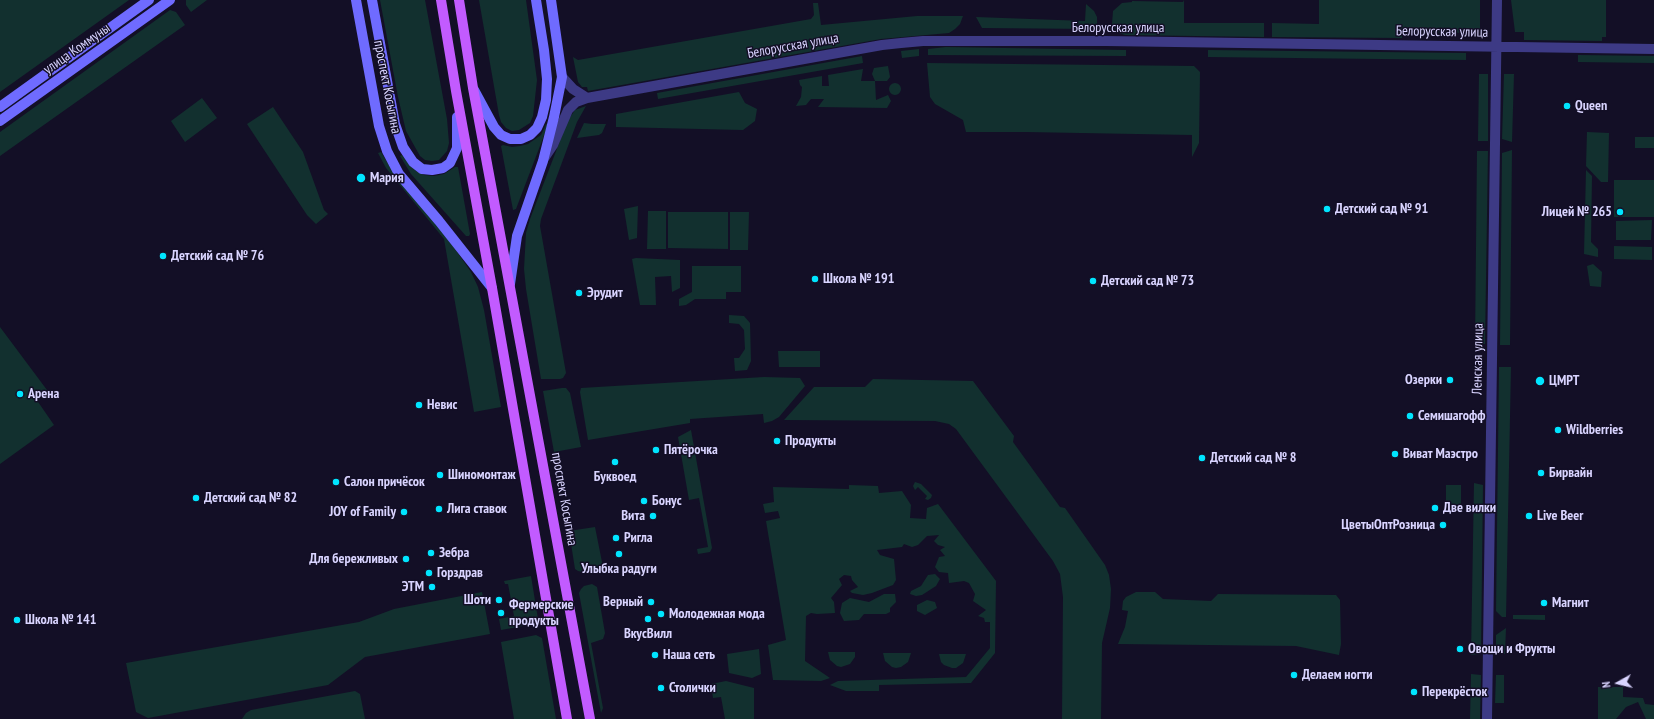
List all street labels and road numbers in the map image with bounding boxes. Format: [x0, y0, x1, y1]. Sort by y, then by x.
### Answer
street label: улица Коммуны [40, 20, 114, 78]
street label: Белорусская улица [1072, 20, 1164, 36]
street label: Белорусская улица [1396, 23, 1488, 41]
street label: Белорусская улица [746, 30, 840, 62]
street label: проспект Косыгина [370, 39, 404, 135]
street label: Ленская улица [1469, 323, 1487, 395]
street label: проспект Косыгина [548, 451, 580, 547]

